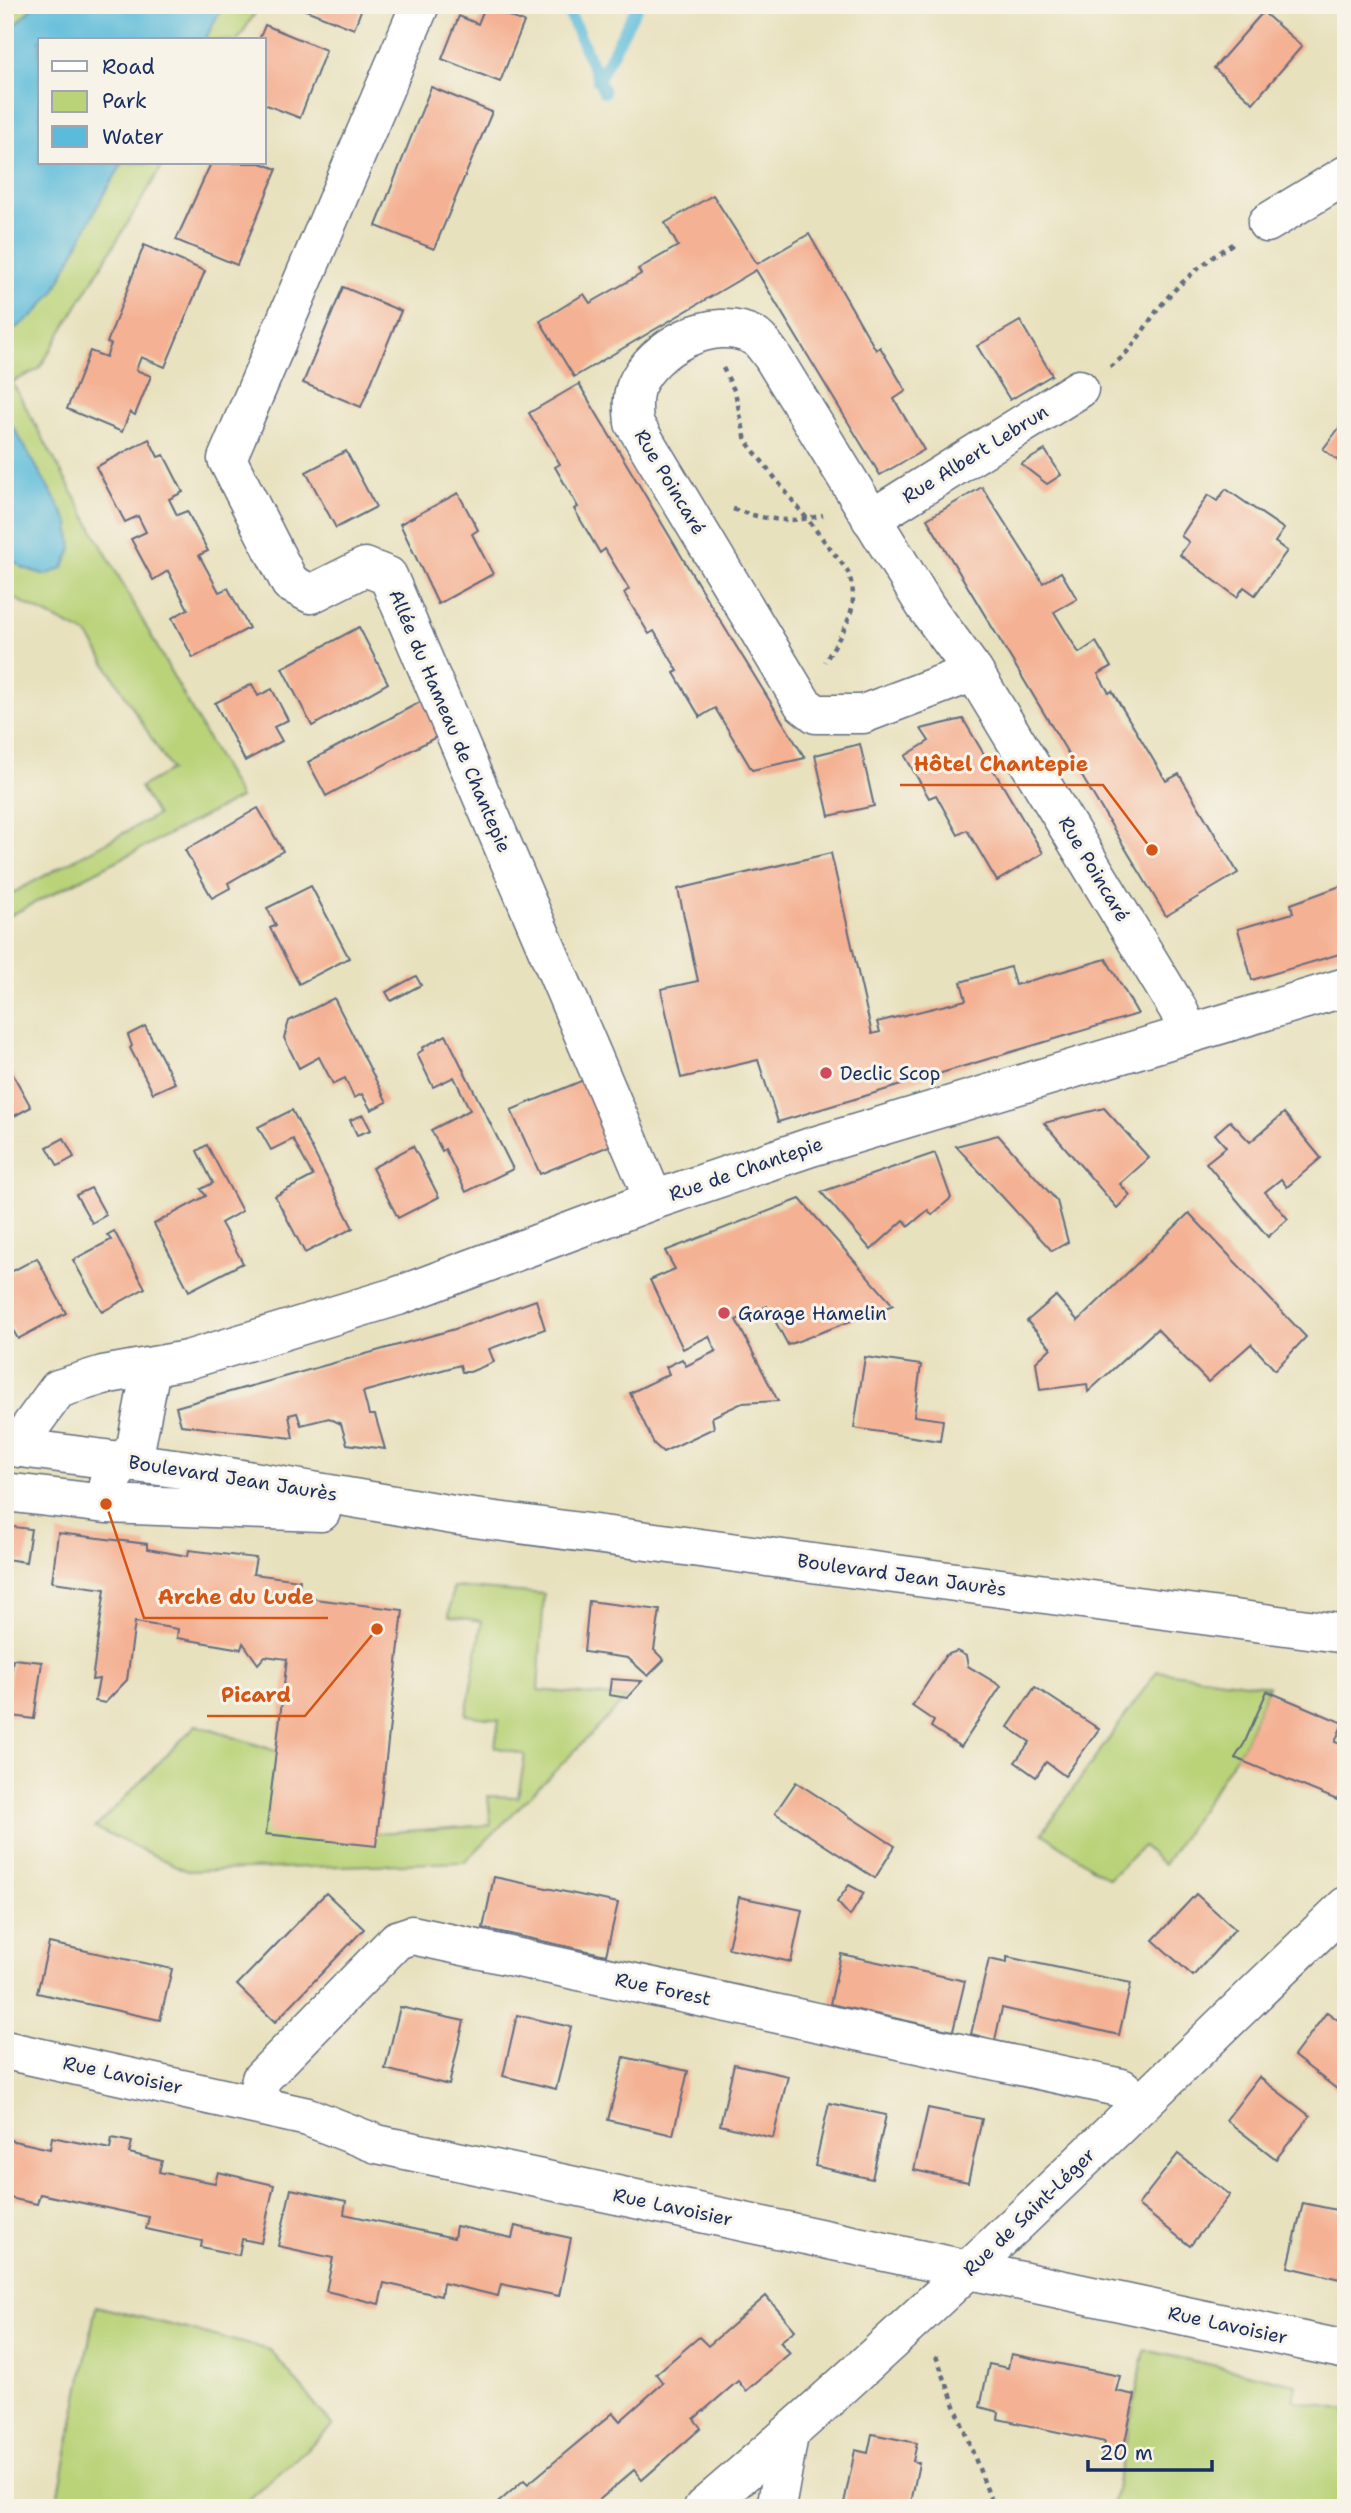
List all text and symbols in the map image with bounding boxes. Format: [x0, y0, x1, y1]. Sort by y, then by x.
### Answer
legend [38, 38, 266, 164]
text: Road [102, 53, 155, 81]
text: Park [102, 87, 147, 115]
text: Water [102, 123, 164, 151]
street label: Rue Albert Lebrun [897, 399, 1053, 509]
street label: Rue Poincaré [629, 425, 711, 539]
street label: Allée du Hameau de Chantepie [383, 586, 517, 856]
callout: Hôtel Chantepie [900, 743, 1103, 785]
text: Hôtel Chantepie [914, 750, 1088, 778]
street label: Rue Poincaré [1053, 812, 1135, 926]
place label: Declic Scop [840, 1061, 940, 1086]
marker: Declic Scop [818, 1065, 834, 1081]
street label: Rue de Chantepie [666, 1131, 826, 1207]
place label: Garage Hamelin [738, 1301, 887, 1326]
marker: Garage Hamelin [716, 1305, 732, 1321]
street label: Boulevard Jean Jaurès [127, 1449, 339, 1507]
street label: Boulevard Jean Jaurès [796, 1548, 1008, 1602]
callout: Arche du Lude [144, 1576, 328, 1618]
text: Arche du Lude [158, 1583, 314, 1611]
callout: Picard [207, 1674, 305, 1716]
text: Picard [221, 1681, 291, 1709]
street label: Rue Forest [613, 1967, 713, 2011]
street label: Rue Lavoisier [61, 2050, 185, 2100]
street label: Rue de Saint-Léger [957, 2142, 1101, 2282]
street label: Rue Lavoisier [611, 2182, 735, 2232]
street label: Rue Lavoisier [1166, 2300, 1290, 2350]
scale bar [1088, 2429, 1213, 2473]
text: 20 m [1099, 2439, 1153, 2467]

